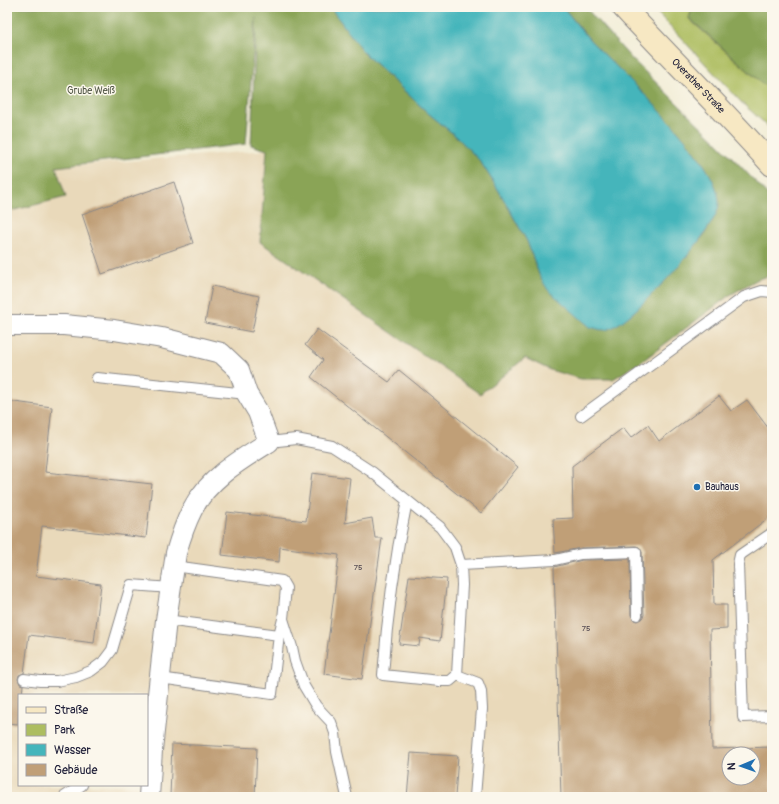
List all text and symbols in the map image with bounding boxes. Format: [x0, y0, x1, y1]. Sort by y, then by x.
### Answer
street label: Overather Straße [669, 56, 727, 116]
park label: Grube Weiß [67, 85, 116, 97]
place label: Bauhaus [705, 481, 739, 493]
marker: Bauhaus [692, 482, 702, 492]
house number: 75 [354, 563, 362, 572]
house number: 75 [582, 624, 590, 633]
legend [18, 694, 148, 786]
text: Straße [54, 703, 88, 718]
text: Park [54, 723, 75, 738]
text: Wasser [54, 743, 91, 758]
north arrow [721, 746, 761, 786]
text: N [725, 762, 738, 770]
text: Gebäude [54, 763, 98, 778]

